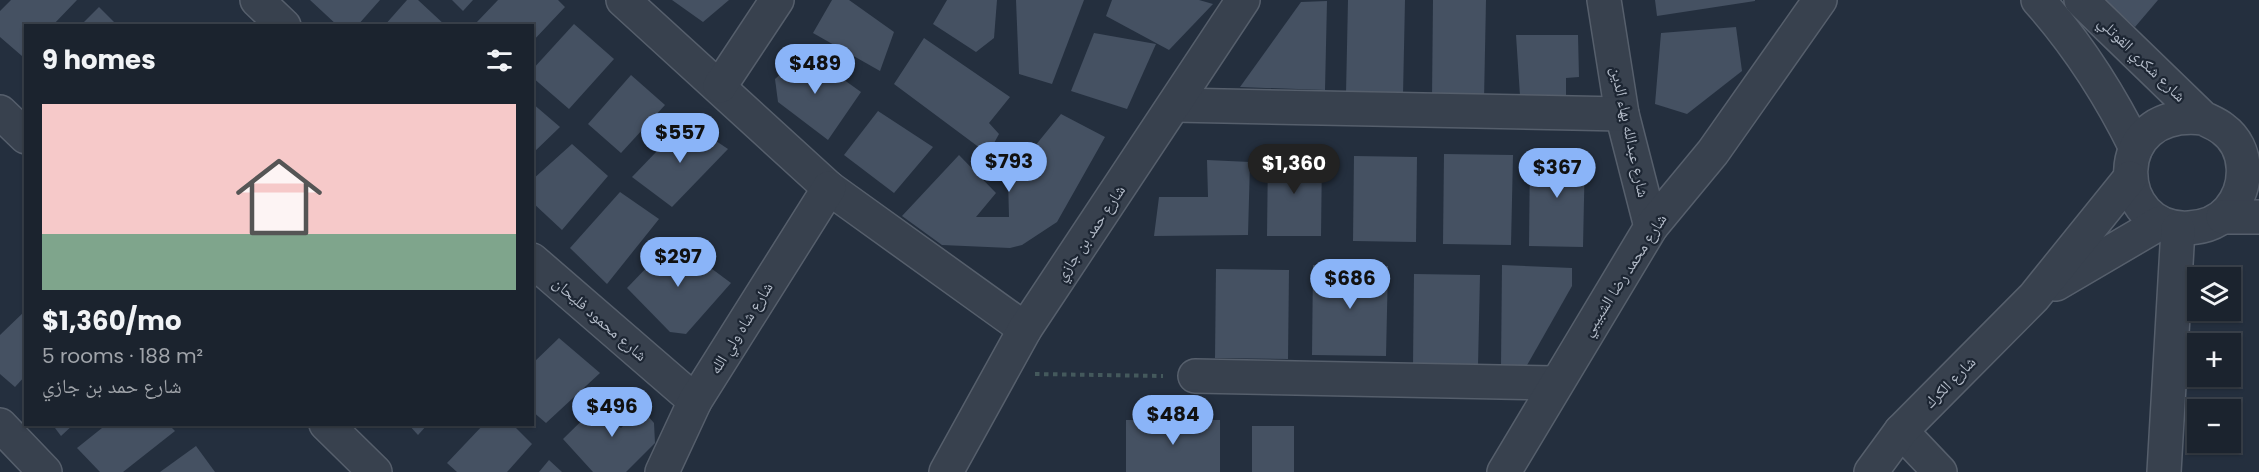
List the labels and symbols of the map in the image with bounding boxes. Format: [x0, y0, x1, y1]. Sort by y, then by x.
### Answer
street label: شارع شكري القوتلي [2092, 11, 2191, 108]
pin: $489 [779, 44, 851, 95]
street label: شارع عبدالله بهاء الدين [1605, 65, 1655, 199]
pin: $557 [644, 113, 716, 164]
pin: $793 [973, 142, 1045, 193]
pin: $1,360 [1245, 144, 1343, 195]
pin: $367 [1521, 148, 1593, 199]
street label: شارع حمد بن جازي [1049, 180, 1132, 286]
street label: شارع محمد رضا الشبيبي [1576, 209, 1673, 341]
pin: $297 [642, 237, 714, 288]
pin: $686 [1314, 259, 1386, 310]
street label: شارع محمود فليحان [548, 272, 652, 366]
street label: شارع شاه ولي الله [704, 278, 779, 379]
street label: شارع الكرك [1919, 351, 1981, 413]
pin: $496 [576, 387, 648, 438]
pin: $484 [1137, 395, 1209, 446]

